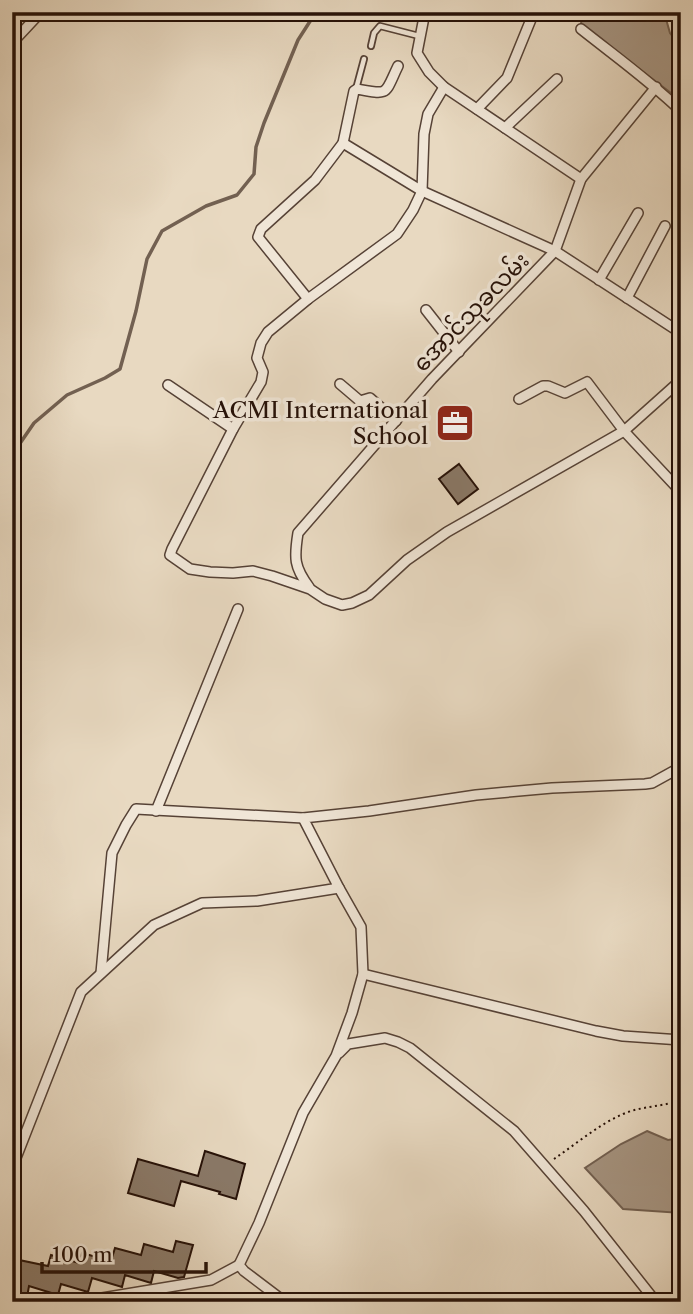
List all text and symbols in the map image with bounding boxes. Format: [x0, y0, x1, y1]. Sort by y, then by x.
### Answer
street label: အောင်သုခလမ်း [406, 245, 539, 381]
place label: ACMI International School [212, 396, 428, 450]
office icon: ACMI International School [434, 402, 476, 444]
scale bar [42, 1230, 206, 1274]
text: 100 m [52, 1242, 113, 1267]

